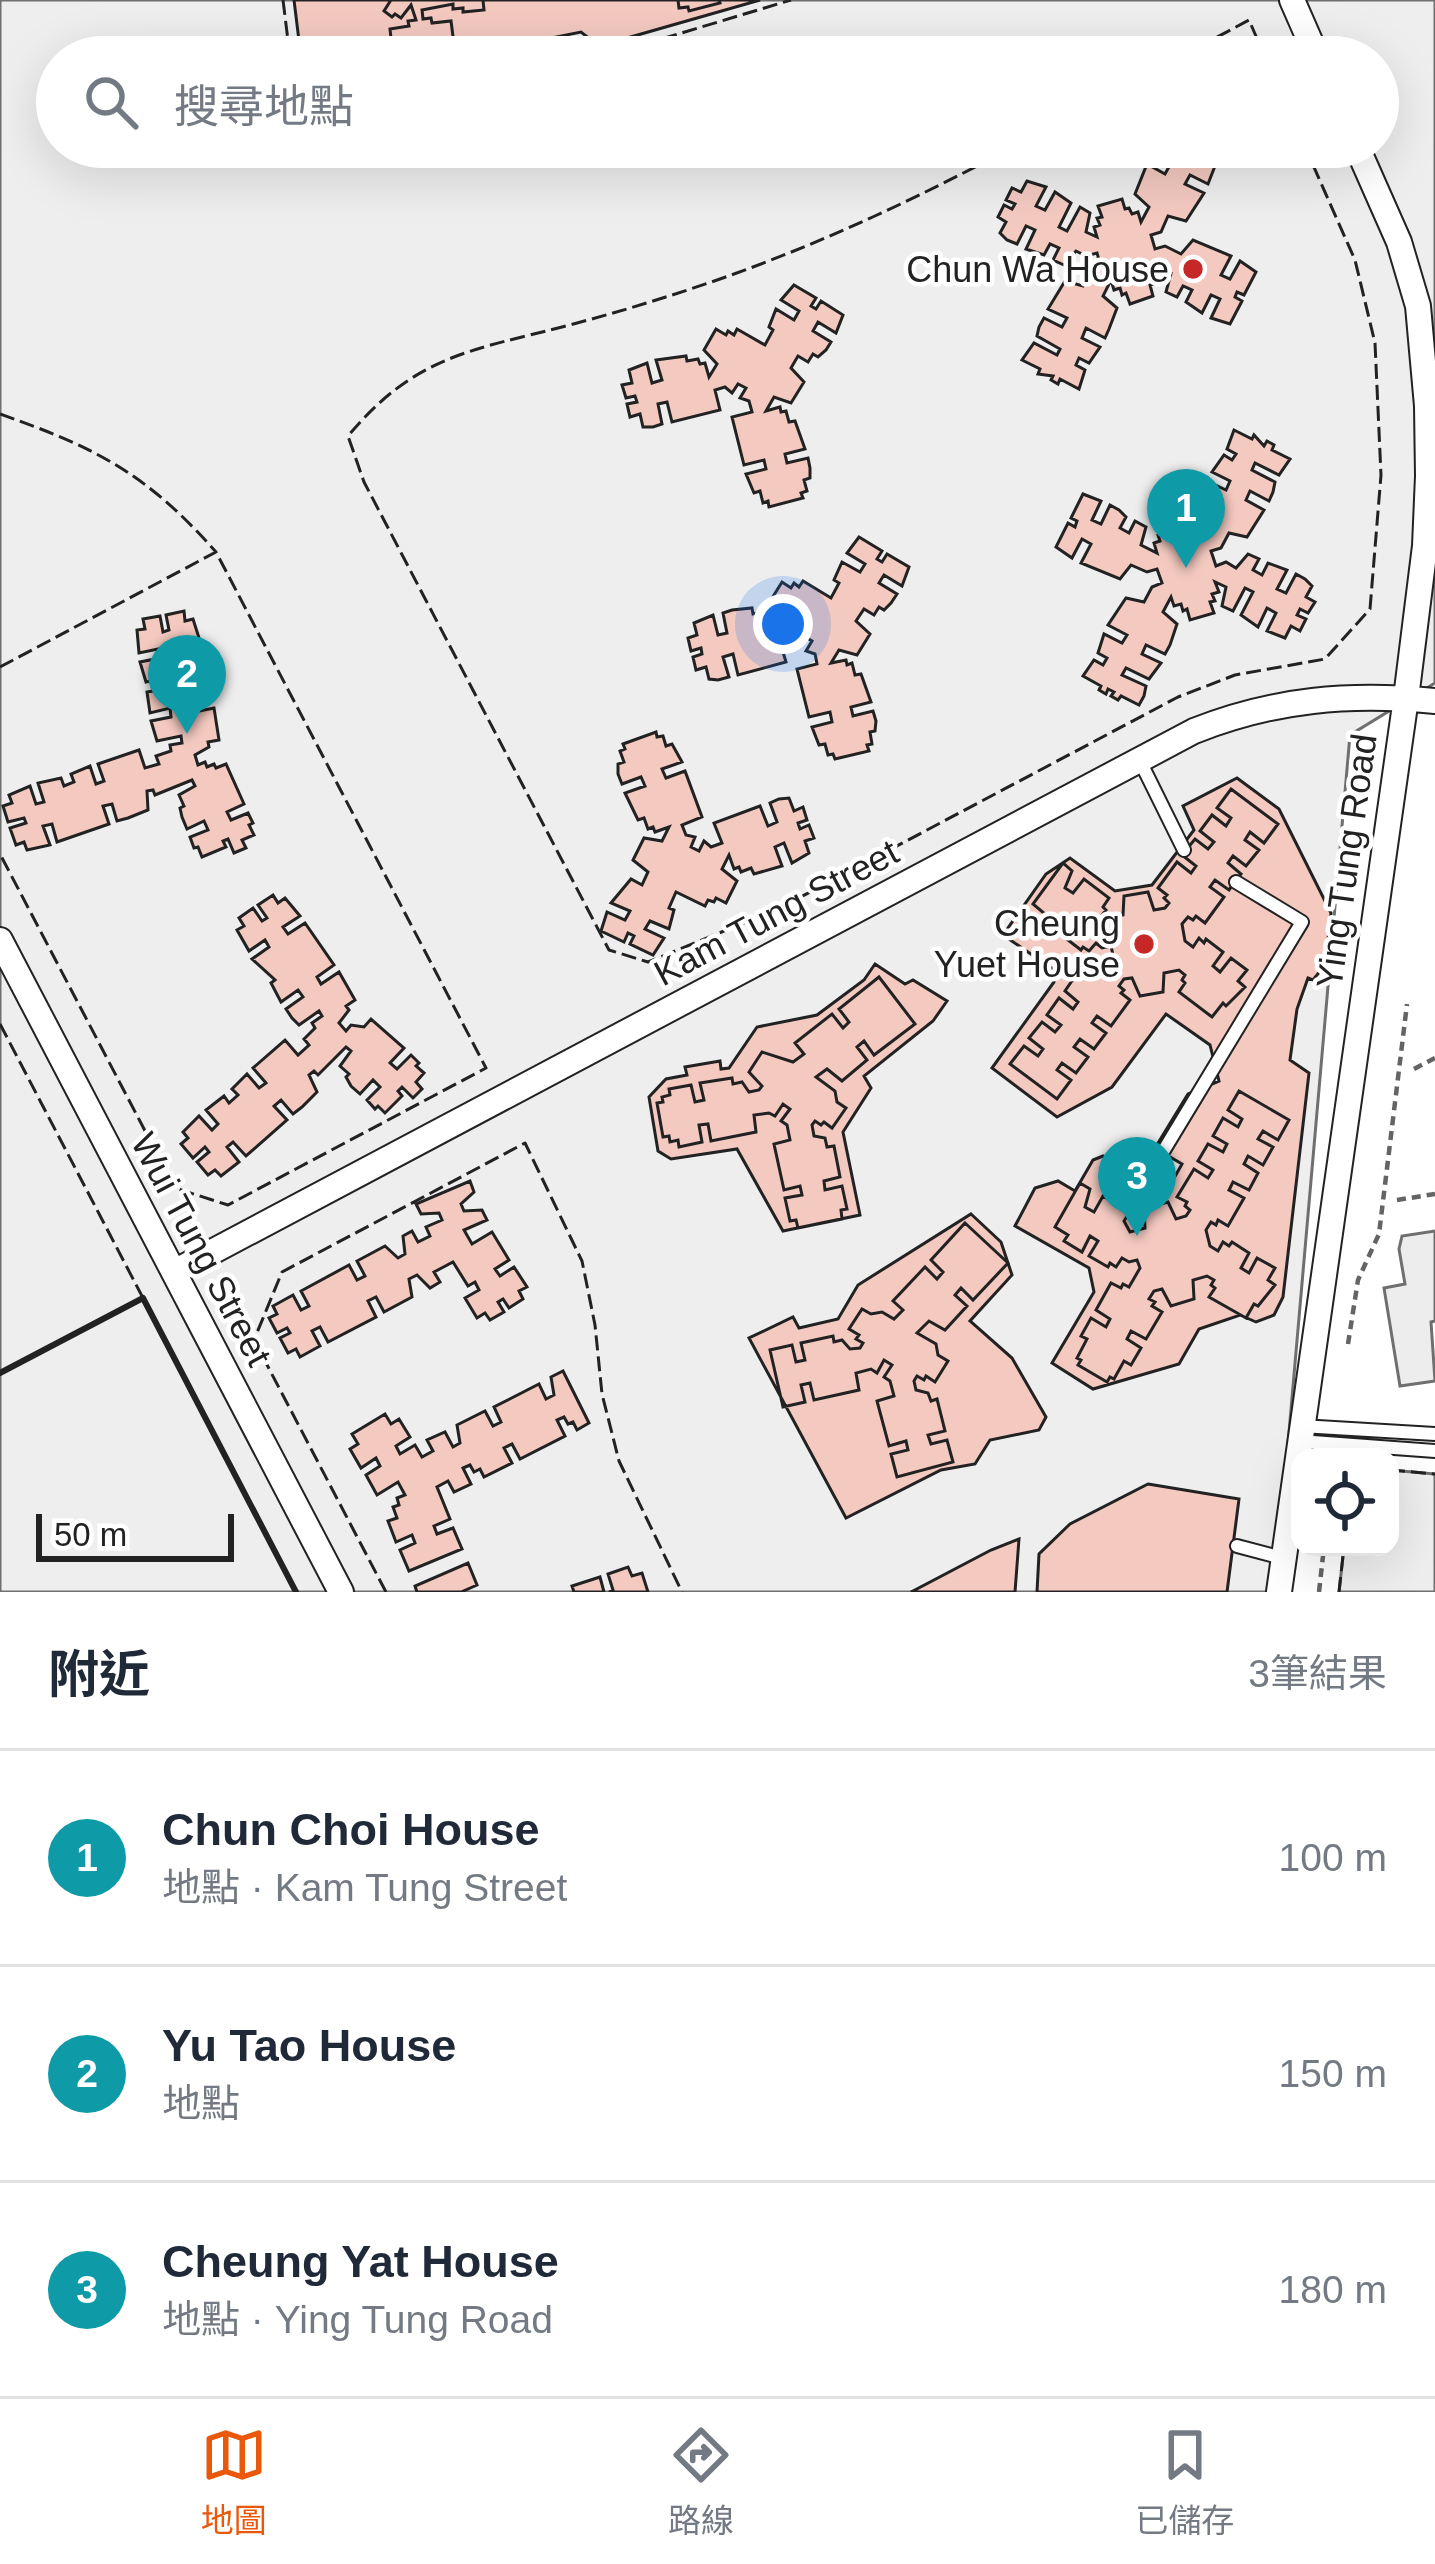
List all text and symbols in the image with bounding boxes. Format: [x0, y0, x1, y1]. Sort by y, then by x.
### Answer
search box [36, 36, 1399, 168]
icon: search [78, 69, 144, 135]
text: 搜尋地點 [174, 81, 354, 132]
place label: Chun Wa House [906, 249, 1169, 290]
marker: Chun Wa House [1180, 256, 1206, 282]
pin: 1 [1147, 469, 1225, 568]
your location [753, 594, 813, 654]
pin: 2 [148, 635, 226, 734]
street label: Ying Tung Road [1308, 731, 1385, 991]
street label: Kam Tung Street [647, 831, 905, 994]
place label: Cheung Yuet House [934, 903, 1120, 985]
marker: Cheung Yuet House [1131, 931, 1157, 957]
street label: Wui Tung Street [123, 1126, 280, 1373]
pin: 3 [1098, 1137, 1176, 1236]
map controls [1291, 1448, 1399, 1556]
button: locate [1291, 1448, 1399, 1556]
scale bar [36, 1508, 234, 1561]
text: 50 m [54, 1516, 127, 1553]
text: 附近 [48, 1646, 150, 1703]
text: 3筆結果 [1248, 1652, 1387, 1695]
text: Chun Choi House [162, 1804, 539, 1855]
text: 1 [76, 1836, 98, 1879]
text: 100 m [1279, 1836, 1387, 1879]
text: 地點 · Kam Tung Street [162, 1866, 567, 1909]
text: Yu Tao House [162, 2020, 456, 2071]
text: 2 [76, 2052, 98, 2095]
text: 150 m [1279, 2052, 1387, 2095]
text: 地點 [162, 2082, 240, 2125]
text: Cheung Yat House [162, 2236, 559, 2287]
text: 3 [76, 2268, 98, 2311]
text: 180 m [1279, 2268, 1387, 2311]
text: 地點 · Ying Tung Road [162, 2298, 553, 2341]
tab: 地圖 [201, 2422, 267, 2542]
tab: 路線 [668, 2422, 734, 2542]
tab: 已儲存 [1135, 2422, 1234, 2542]

